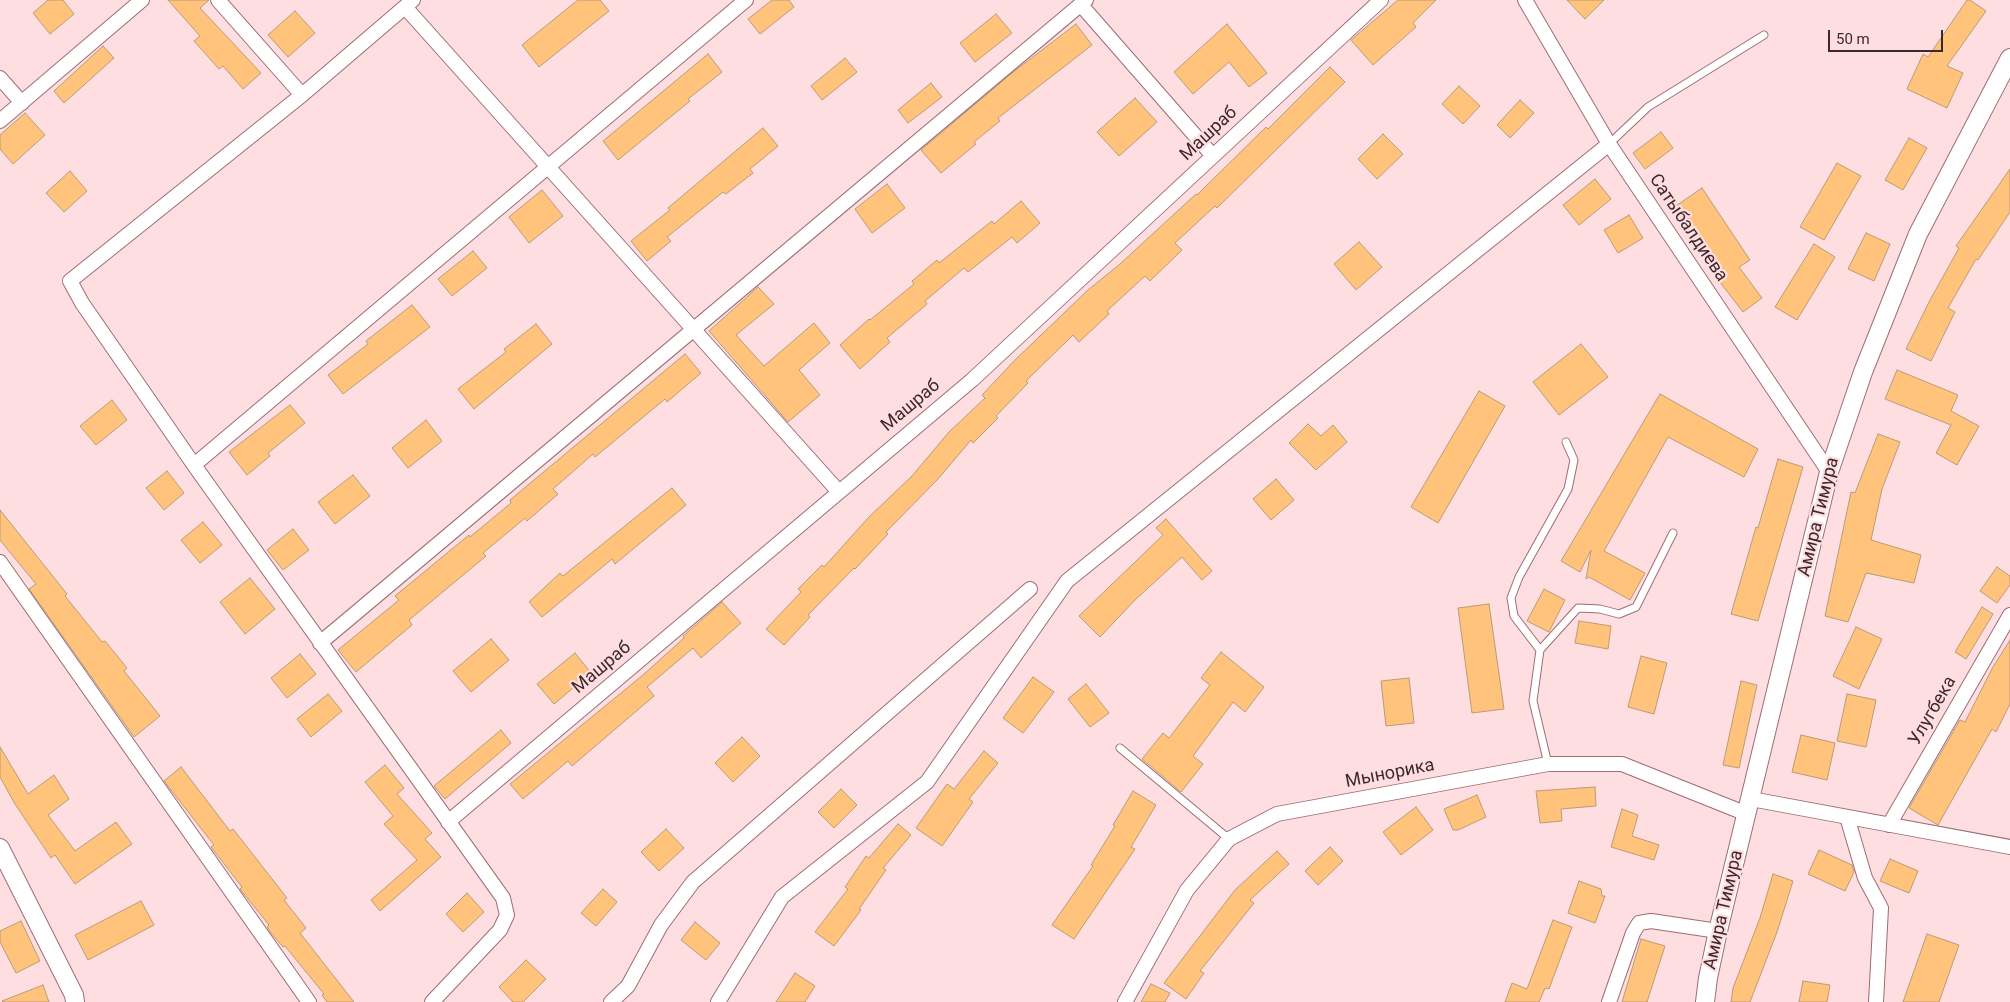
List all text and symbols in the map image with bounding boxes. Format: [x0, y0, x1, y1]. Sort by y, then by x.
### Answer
scale bar [1830, 20, 1945, 52]
text: 50 m [1836, 30, 1870, 48]
street label: Машраб [1176, 102, 1242, 166]
street label: Сатыбалдиева [1644, 170, 1732, 286]
street label: Машраб [877, 375, 945, 437]
street label: Амира Тимура [1794, 455, 1844, 579]
street label: Машраб [568, 637, 636, 699]
street label: Улугбека [1905, 673, 1961, 749]
street label: Мынорика [1344, 755, 1436, 793]
street label: Амира Тимура [1700, 848, 1748, 972]

